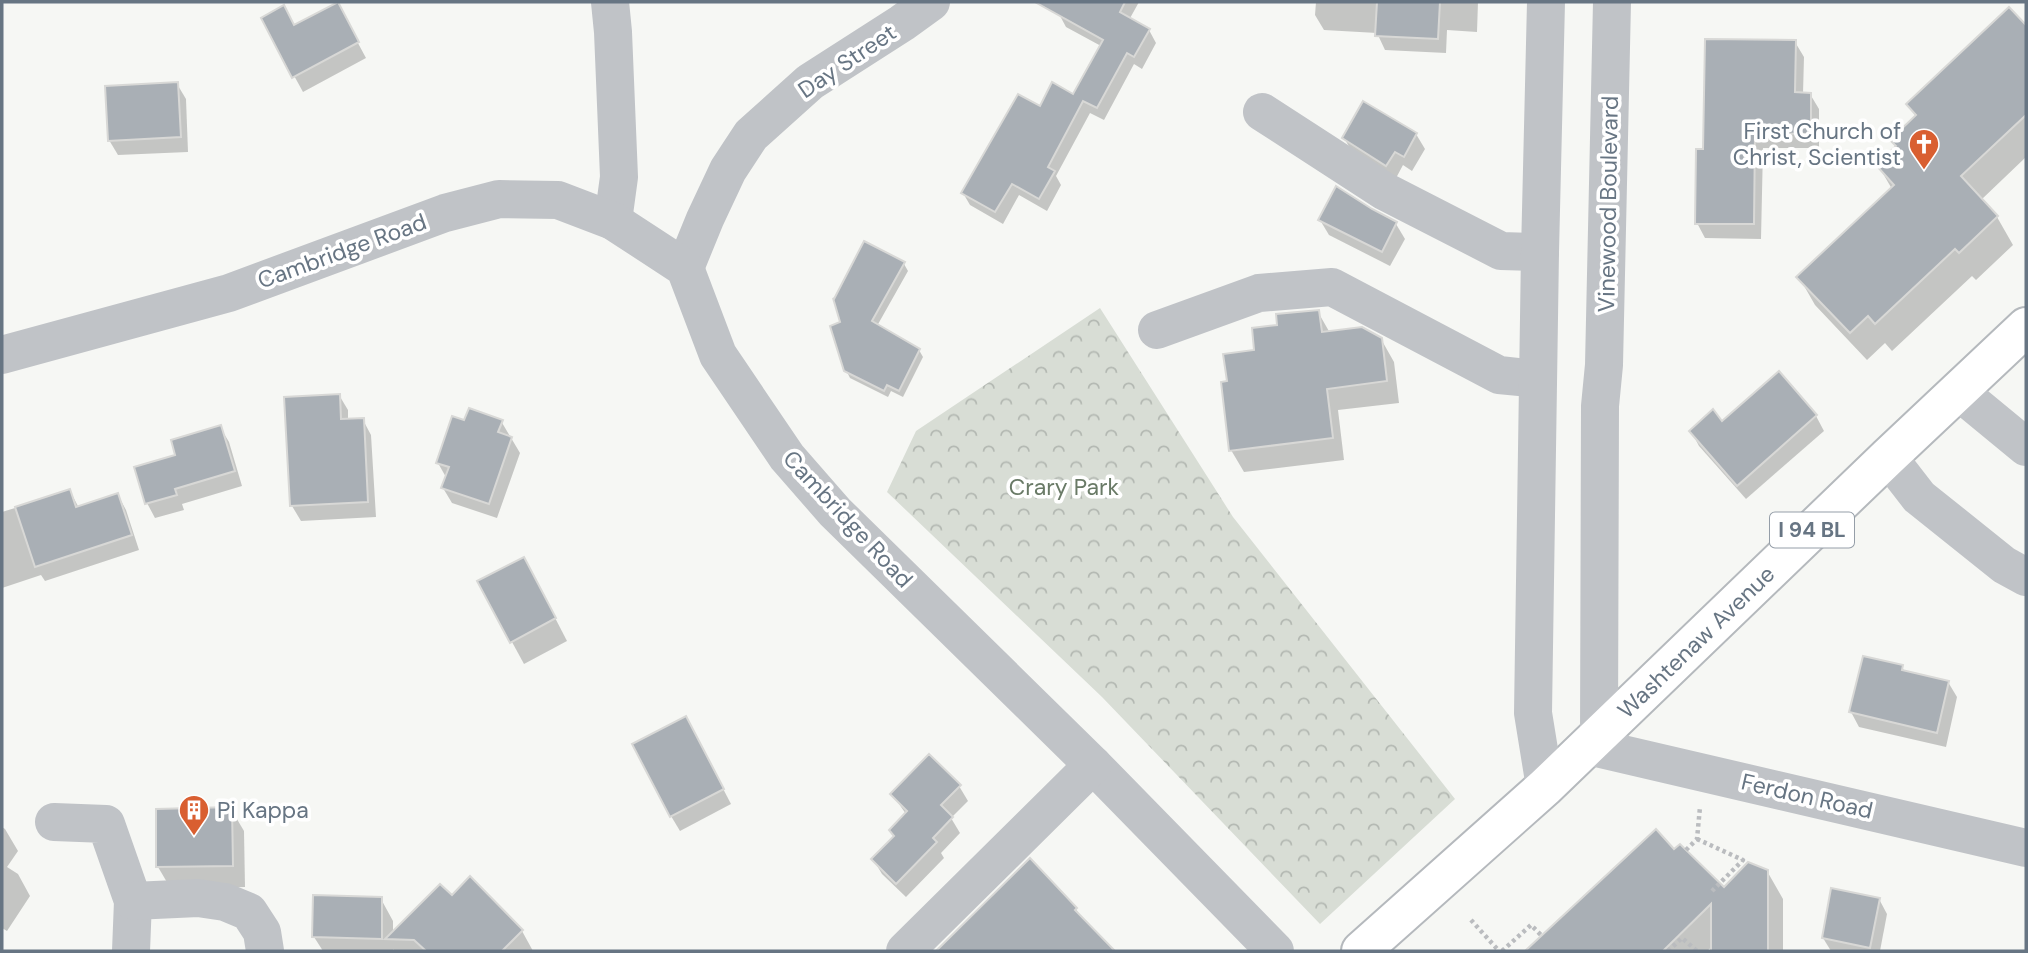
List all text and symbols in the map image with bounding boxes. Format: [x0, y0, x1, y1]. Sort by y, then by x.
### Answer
street label: Day Street [792, 17, 902, 105]
street label: Vinewood Boulevard [1591, 95, 1625, 313]
place label: First Church of Christ, Scientist [1733, 116, 1901, 172]
church icon: First Church of Christ, Scientist [1907, 127, 1941, 171]
street label: Cambridge Road [253, 207, 431, 295]
street label: Cambridge Road [777, 444, 919, 594]
park label: Crary Park [1009, 472, 1120, 502]
road number: I 94 BL [1770, 512, 1854, 548]
street label: Washtenaw Avenue [1611, 559, 1781, 725]
street label: Ferdon Road [1738, 766, 1876, 826]
building icon: Pi Kappa [177, 793, 211, 837]
place label: Pi Kappa [217, 795, 309, 825]

